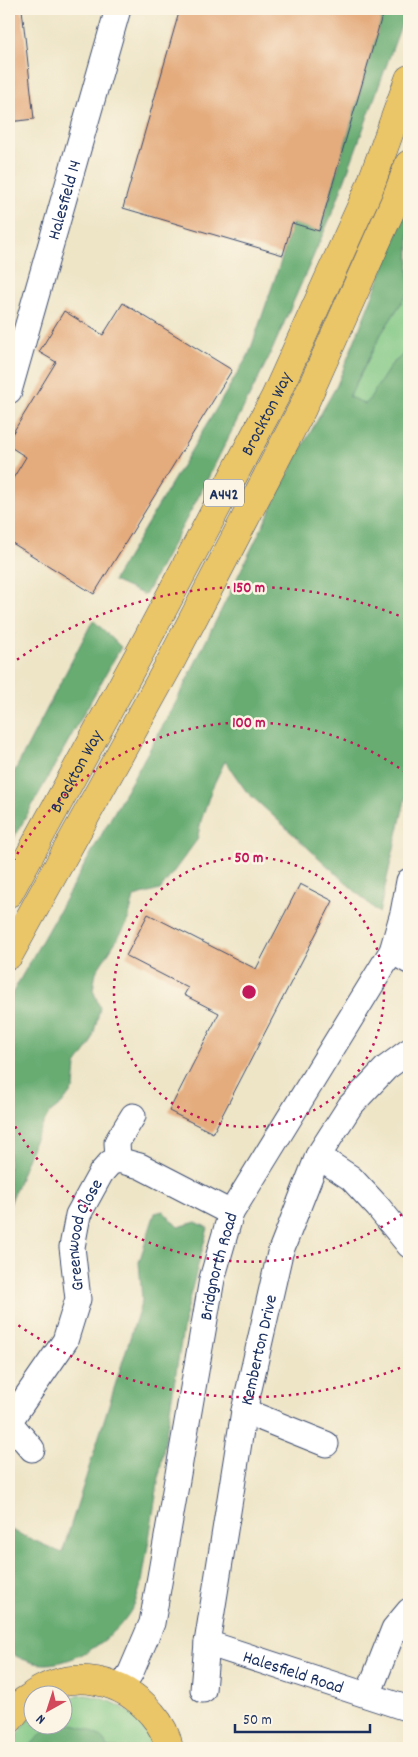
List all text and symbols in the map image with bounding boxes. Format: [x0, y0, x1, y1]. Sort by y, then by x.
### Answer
street label: Halesfield 14 [43, 157, 89, 243]
street label: Brockton Way [236, 368, 300, 461]
road number: A442 [204, 479, 244, 506]
text: 150 m [233, 578, 265, 600]
text: 100 m [232, 713, 266, 735]
street label: Brockton Way [45, 726, 111, 818]
text: 50 m [235, 848, 263, 870]
centre of rings [240, 983, 258, 1001]
street label: Greenwood Close [61, 1175, 110, 1292]
street label: Bridgnorth Road [195, 1210, 245, 1323]
street label: Kemberton Drive [236, 1292, 285, 1408]
street label: Halesfield Road [239, 1646, 346, 1702]
north arrow [22, 1684, 72, 1734]
scale bar [235, 1702, 370, 1734]
text: N [32, 1709, 50, 1728]
text: 50 m [243, 1710, 272, 1732]

